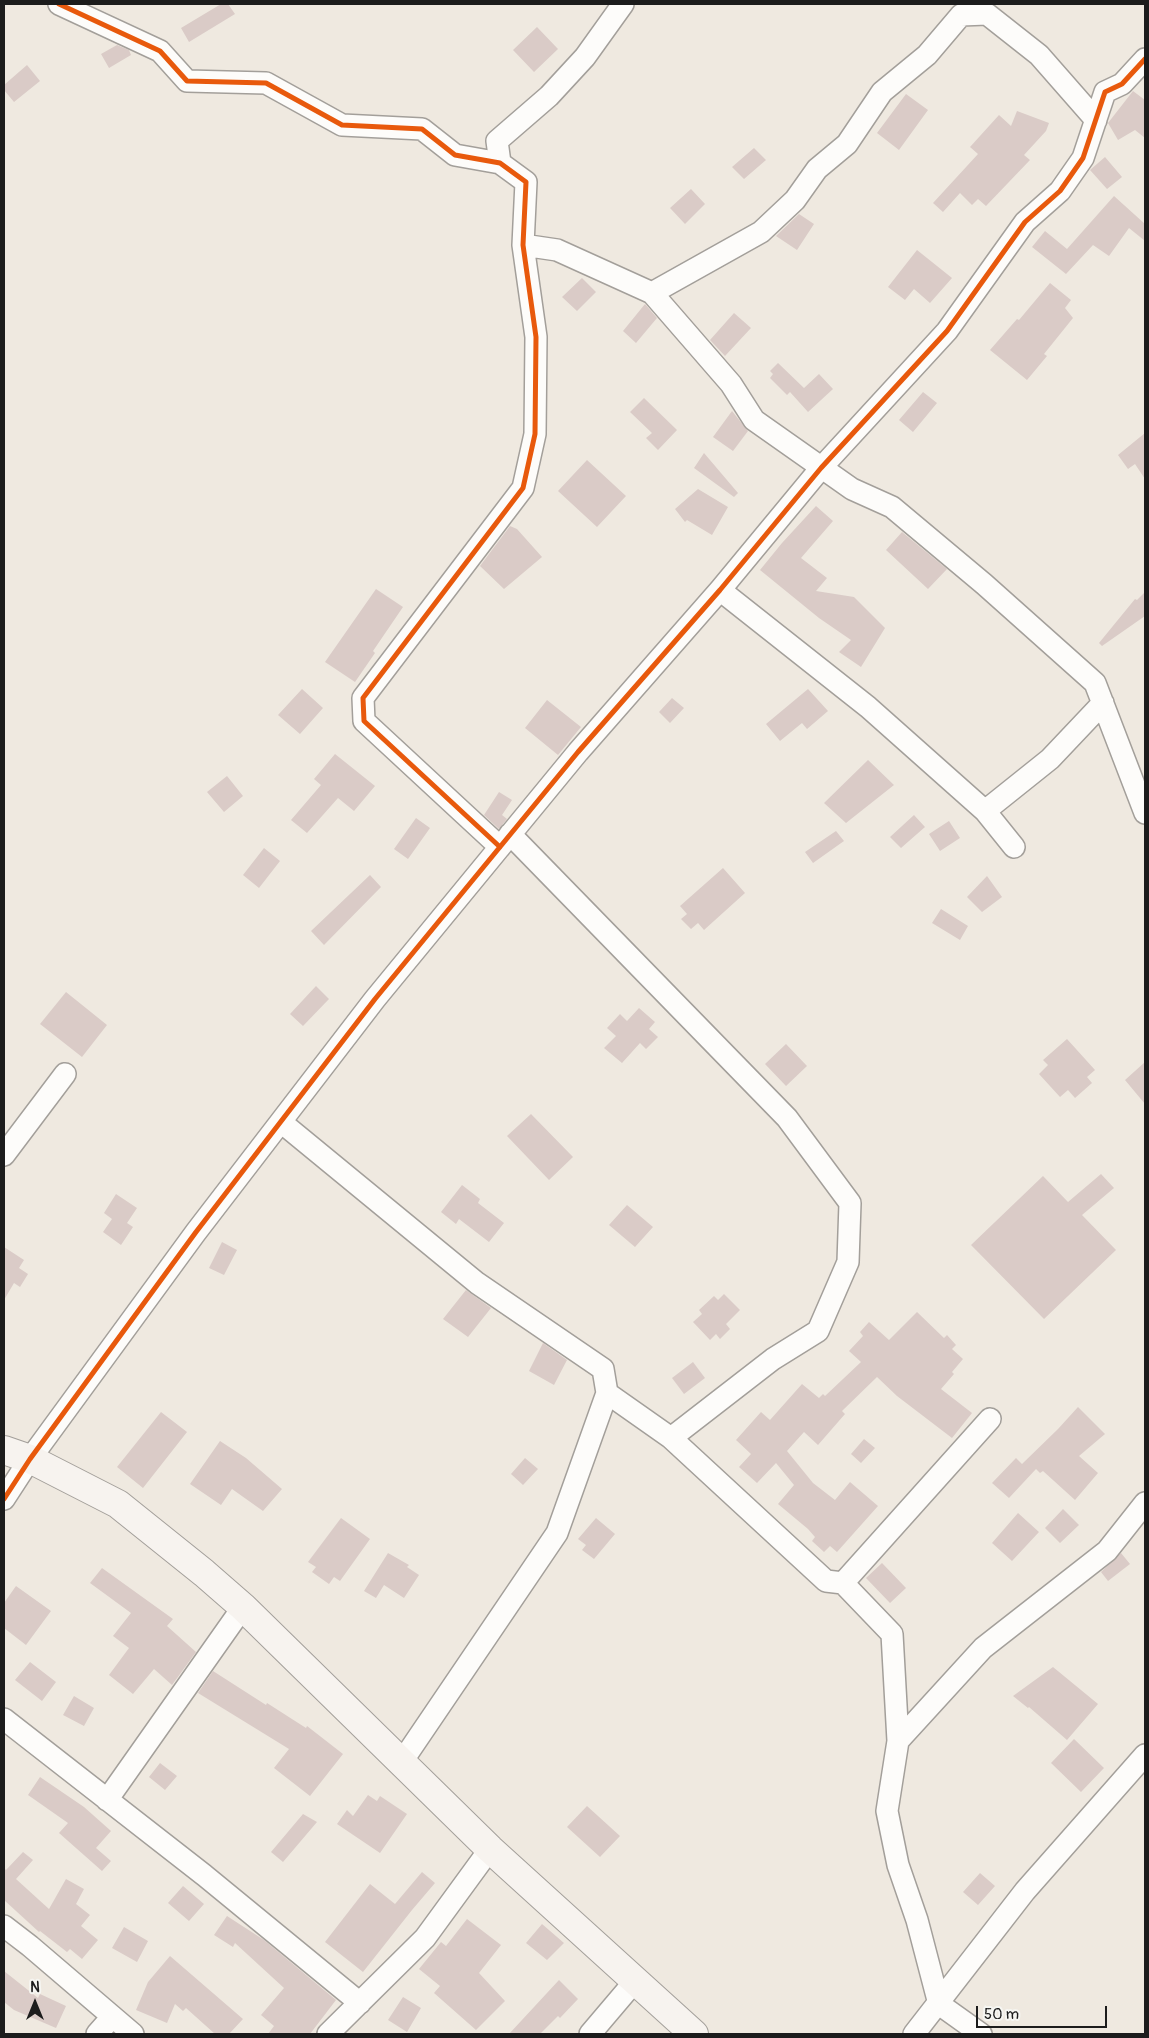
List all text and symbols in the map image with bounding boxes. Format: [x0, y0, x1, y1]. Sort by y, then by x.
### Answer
north arrow [10, 1978, 60, 2028]
text: N [30, 1979, 40, 1996]
scale bar [979, 1996, 1110, 2028]
text: 50 m [984, 2005, 1019, 2024]

